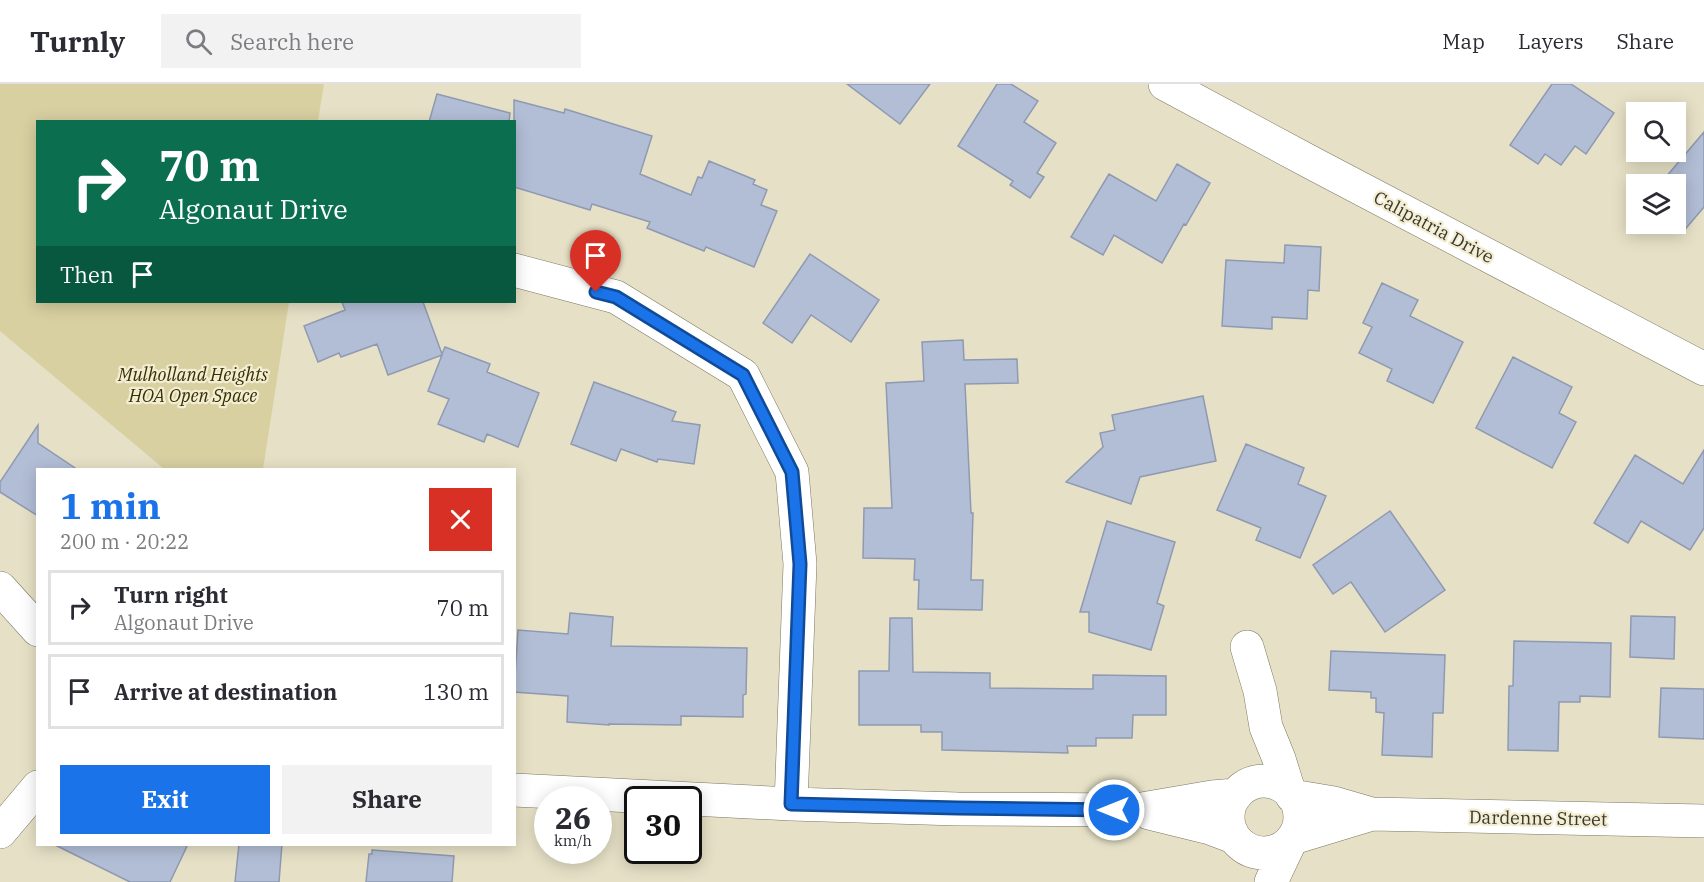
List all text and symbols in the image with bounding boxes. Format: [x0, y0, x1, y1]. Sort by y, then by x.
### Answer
search box [161, 14, 581, 68]
text: Turnly [30, 23, 125, 60]
icon: search [182, 25, 215, 58]
text: Search here [230, 27, 354, 56]
text: Map [1442, 27, 1485, 55]
text: Layers [1518, 27, 1584, 55]
text: Share [1617, 27, 1674, 55]
map controls [1626, 102, 1686, 234]
button: search [1626, 102, 1686, 162]
text: 70 m [159, 138, 260, 193]
icon: right [60, 144, 138, 222]
button: layers [1626, 174, 1686, 234]
street label: Calipatria Drive [1370, 186, 1498, 268]
text: Algonaut Drive [159, 191, 348, 226]
pin [570, 230, 621, 292]
icon: arrive [579, 239, 612, 272]
icon: arrive [126, 258, 159, 291]
text: Then [60, 260, 114, 289]
park label: Mulholland Heights HOA Open Space [117, 363, 268, 407]
text: 1 min [60, 482, 161, 529]
button: close [429, 488, 492, 551]
text: 200 m · 20:22 [60, 528, 189, 555]
text: Turn right [114, 580, 228, 609]
icon: right [63, 591, 96, 624]
text: 70 m [437, 593, 489, 622]
text: Algonaut Drive [114, 609, 254, 636]
icon: arrive [63, 675, 96, 708]
text: Arrive at destination [114, 677, 337, 706]
text: 130 m [423, 677, 489, 706]
button: Exit [60, 765, 270, 834]
button: Share [282, 765, 492, 834]
position arrow [1082, 778, 1146, 842]
speed limit sign: 30 [624, 786, 702, 864]
text: 26 [555, 798, 591, 837]
street label: Dardenne Street [1469, 805, 1607, 831]
text: km/h [554, 831, 592, 850]

